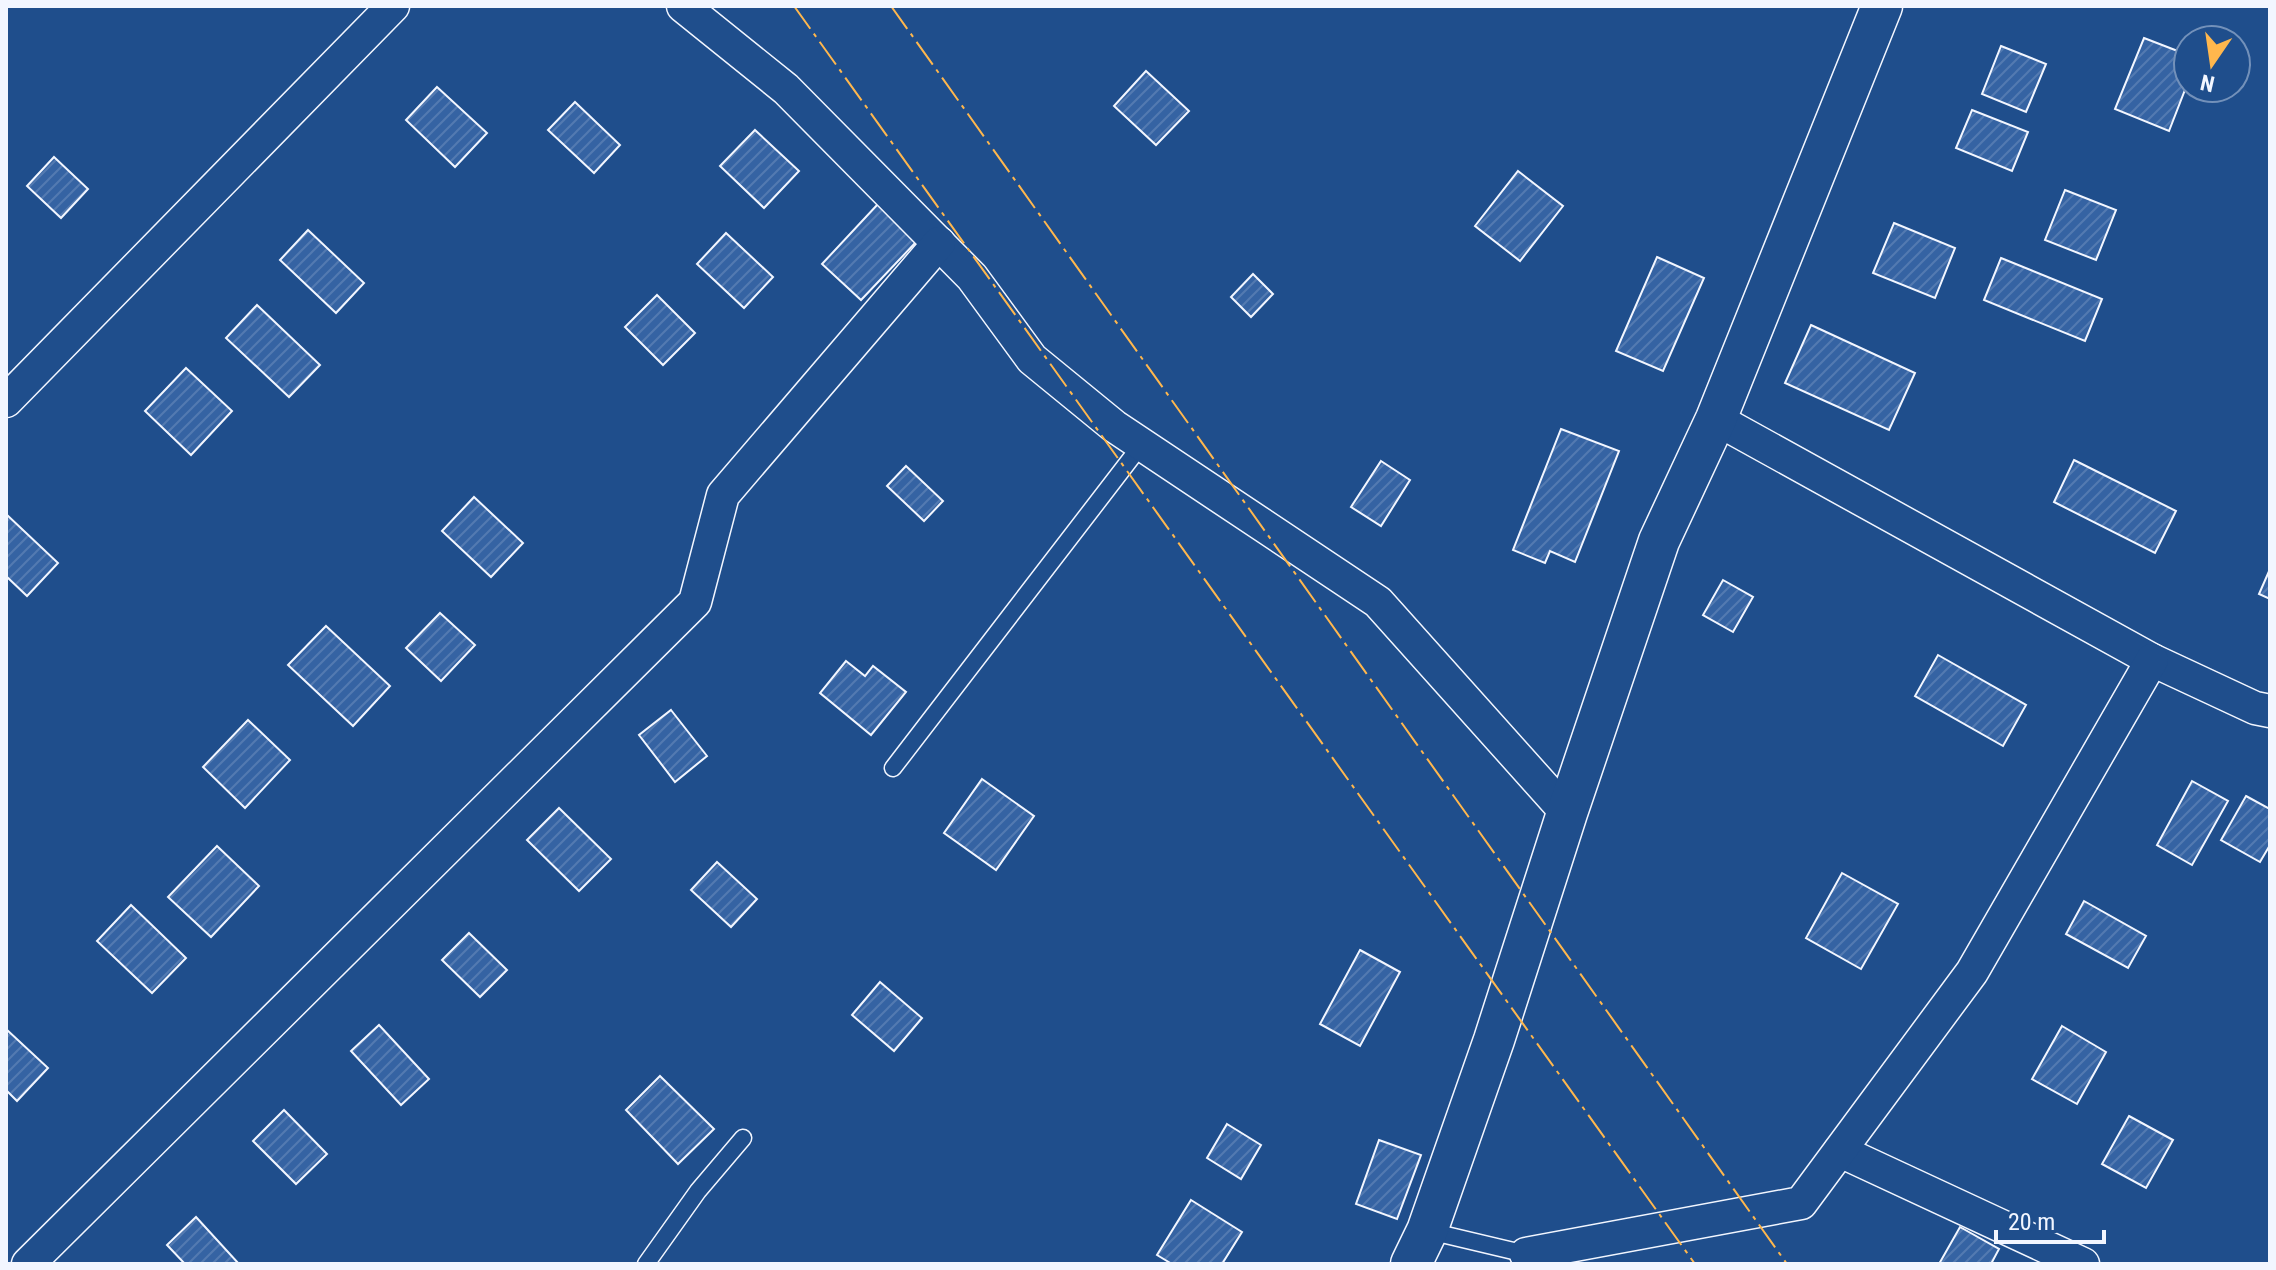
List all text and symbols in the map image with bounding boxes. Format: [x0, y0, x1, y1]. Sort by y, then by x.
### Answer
north arrow [2172, 24, 2252, 104]
text: N [2198, 69, 2217, 97]
scale bar [1996, 1194, 2104, 1244]
text: 20 m [2008, 1208, 2055, 1236]

